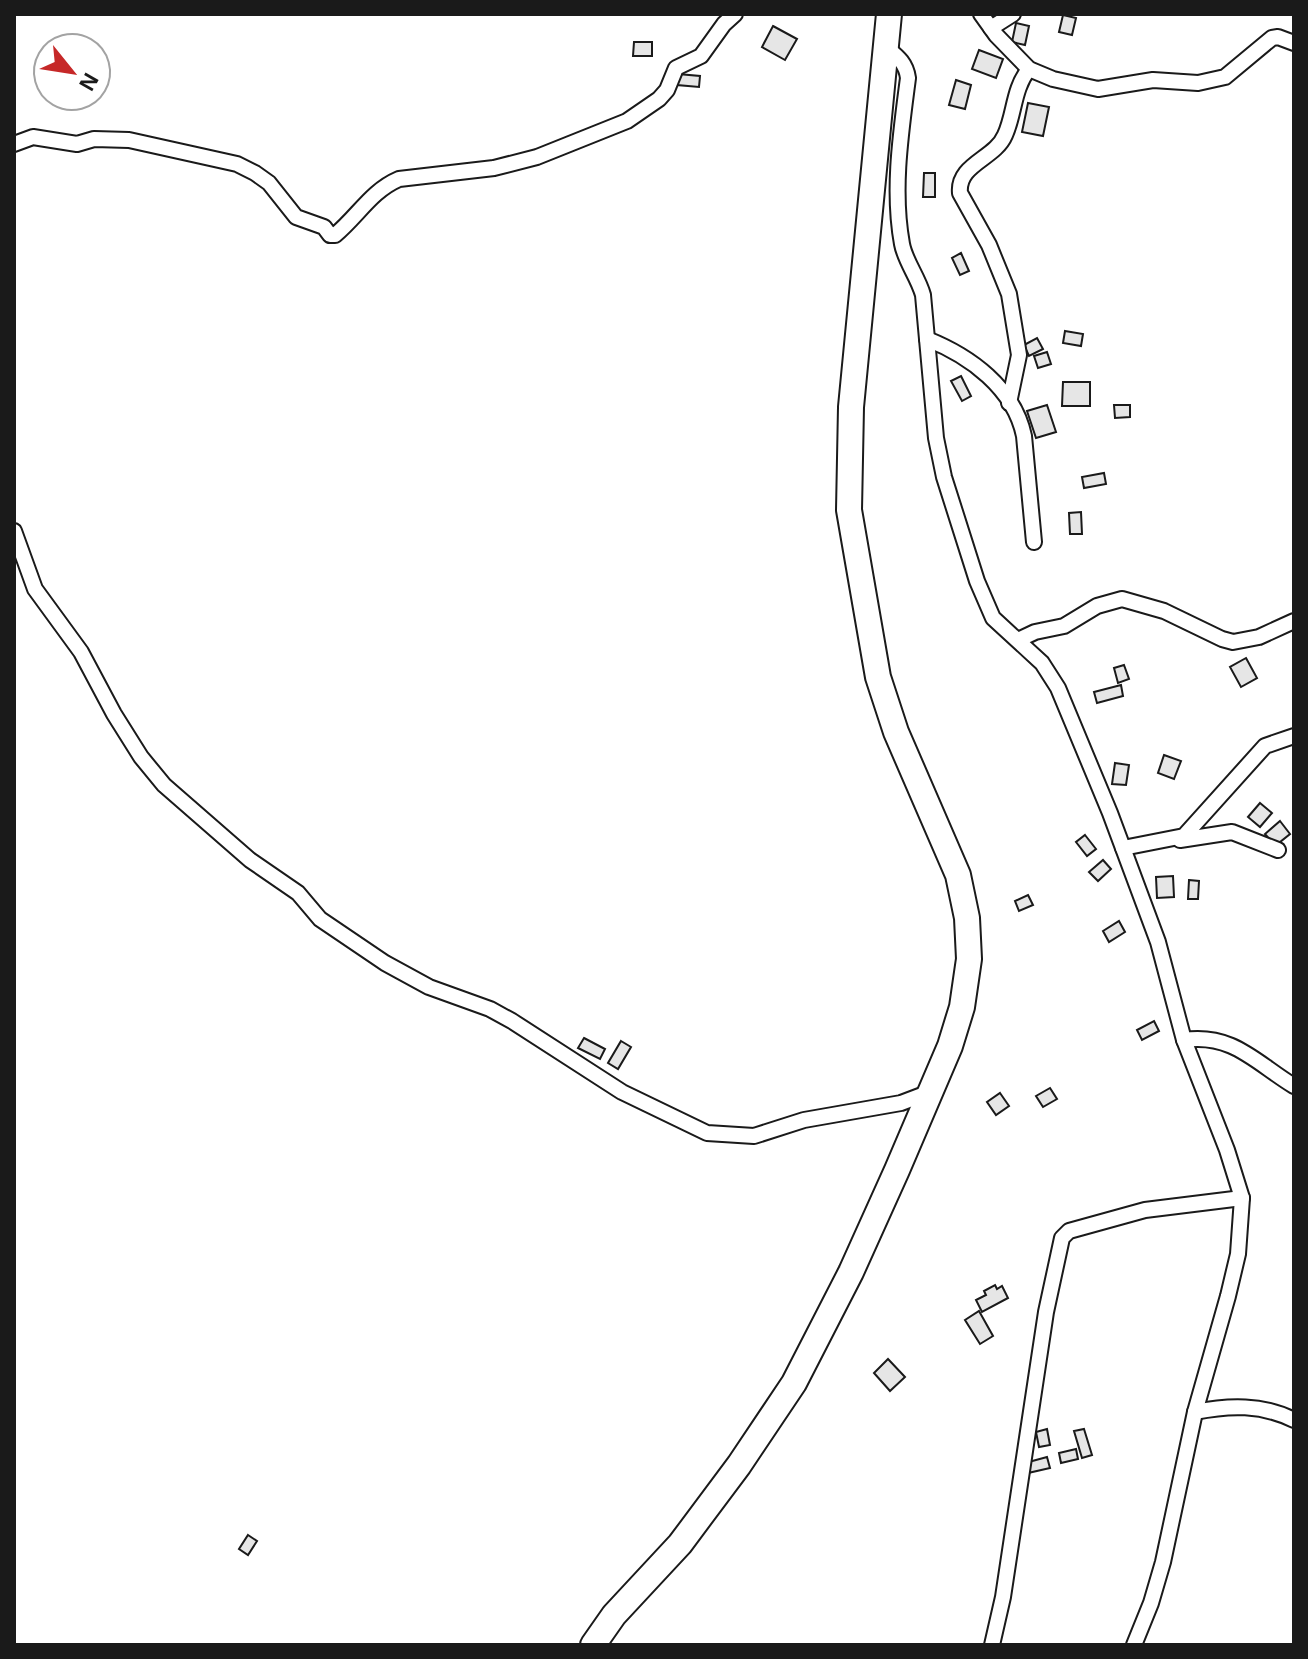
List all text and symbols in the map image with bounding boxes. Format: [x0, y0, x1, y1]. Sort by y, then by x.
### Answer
north arrow [32, 32, 112, 112]
text: N [74, 69, 104, 95]

